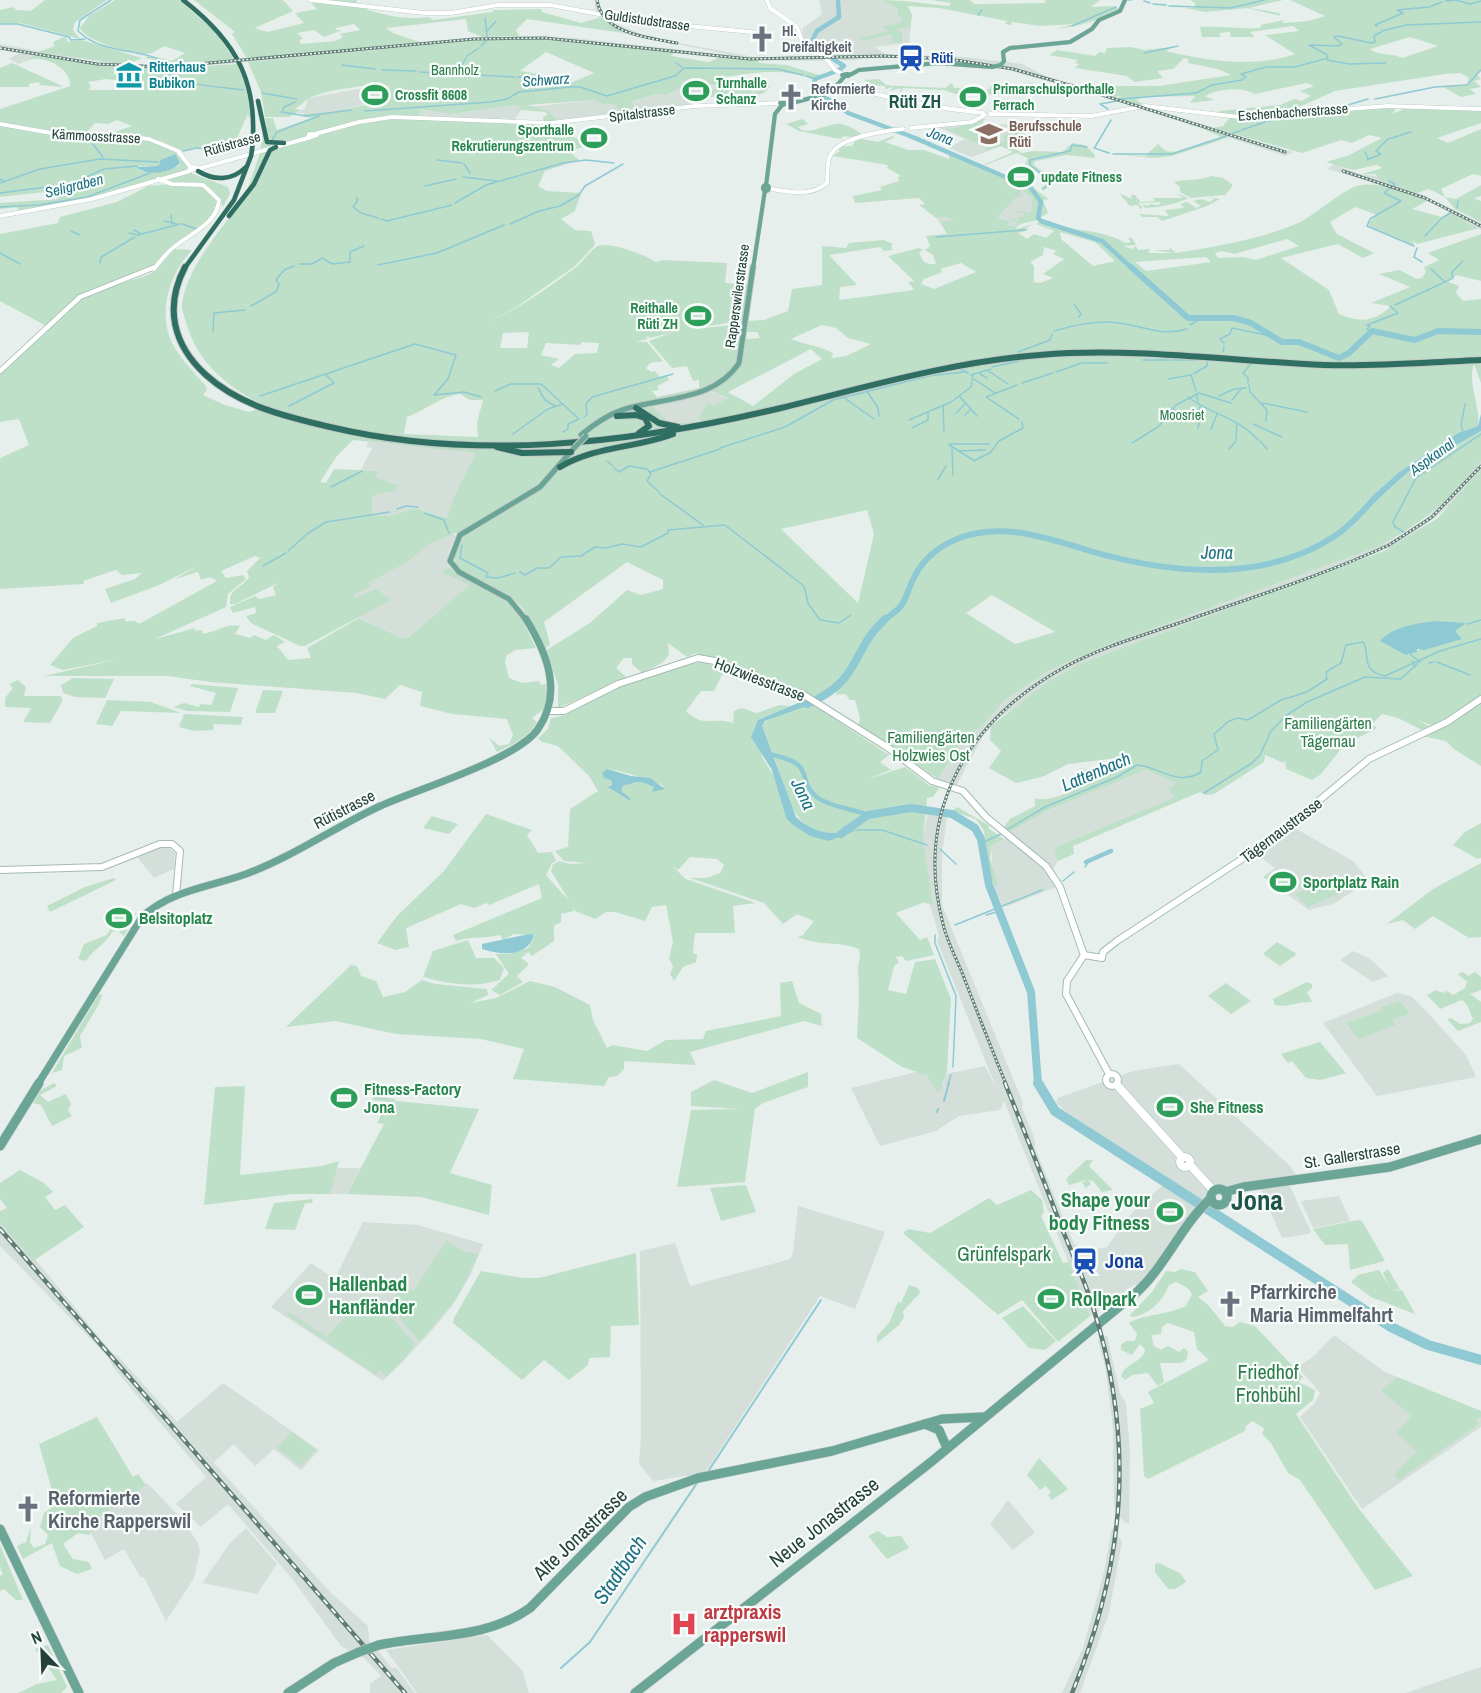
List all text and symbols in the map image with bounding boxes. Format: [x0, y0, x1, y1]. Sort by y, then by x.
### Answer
street label: Guldistudstrasse [603, 5, 691, 35]
place label: Hl. Dreifaltigkeit [782, 22, 852, 56]
church icon: Hl. Dreifaltigkeit [747, 24, 777, 54]
station icon: Rüti [896, 43, 926, 73]
place label: Rüti [931, 49, 953, 67]
place label: Ritterhaus Bubikon [149, 58, 206, 92]
museum icon: Ritterhaus Bubikon [114, 60, 144, 90]
park label: Bannholz [431, 61, 479, 79]
water label: Schwarz [522, 67, 571, 92]
place label: Turnhalle Schanz [716, 74, 767, 108]
sports icon: Turnhalle Schanz [681, 76, 711, 106]
sports icon: Crossfit 8608 [360, 80, 390, 110]
place label: Reformierte Kirche [811, 80, 875, 114]
place label: Primarschulsporthalle Ferrach [993, 80, 1114, 114]
church icon: Reformierte Kirche [776, 82, 806, 112]
sports icon: Primarschulsporthalle Ferrach [958, 82, 988, 112]
place label: Crossfit 8608 [395, 86, 467, 104]
district label: Rüti ZH [889, 89, 941, 114]
street label: Eschenbacherstrasse [1237, 99, 1349, 125]
street label: Spitalstrasse [608, 100, 676, 126]
place label: Berufsschule Rüti [1009, 117, 1082, 151]
school or university icon: Berufsschule Rüti [974, 119, 1004, 149]
water label: Jona [923, 120, 957, 150]
place label: Sporthalle Rekrutierungszentrum [452, 121, 574, 155]
sports icon: Sporthalle Rekrutierungszentrum [579, 123, 609, 153]
street label: Kämmoosstrasse [51, 125, 141, 147]
street label: Rütistrasse [202, 127, 262, 161]
sports icon: update Fitness [1006, 162, 1036, 192]
water label: Seligraben [42, 168, 105, 203]
place label: update Fitness [1041, 168, 1122, 186]
street label: Rapperswilerstrasse [721, 243, 753, 349]
place label: Reithalle Rüti ZH [630, 299, 678, 333]
sports icon: Reithalle Rüti ZH [683, 301, 713, 331]
park label: Moosriet [1160, 406, 1204, 424]
water label: Aspkanal [1404, 433, 1459, 481]
water label: Jona [1200, 540, 1233, 565]
street label: Holzwiesstrasse [711, 652, 809, 706]
park label: Familiengärten Tägernau [1284, 712, 1372, 752]
park label: Familiengärten Holzwies Ost [887, 726, 975, 766]
water label: Lattenbach [1057, 746, 1134, 797]
water label: Jona [785, 773, 822, 814]
street label: Rütistrasse [309, 784, 379, 834]
street label: Tägernaustrasse [1236, 792, 1326, 868]
sports icon: Sportplatz Rain [1268, 867, 1298, 897]
place label: Sportplatz Rain [1303, 871, 1399, 893]
sports icon: Belsitoplatz [104, 903, 134, 933]
place label: Belsitoplatz [139, 907, 213, 929]
place label: Fitness-Factory Jona [364, 1078, 462, 1118]
sports icon: Fitness-Factory Jona [329, 1083, 359, 1113]
sports icon: She Fitness [1155, 1092, 1185, 1122]
place label: She Fitness [1190, 1096, 1264, 1118]
street label: St. Gallerstrasse [1302, 1137, 1402, 1173]
district label: Jona [1231, 1182, 1284, 1218]
place label: Shape your body Fitness [1049, 1186, 1151, 1236]
sports icon: Shape your body Fitness [1155, 1197, 1185, 1227]
park label: Grünfelspark [957, 1240, 1052, 1267]
station icon: Jona [1070, 1246, 1100, 1276]
place label: Jona [1105, 1247, 1143, 1274]
place label: Hallenbad Hanfländer [329, 1270, 415, 1320]
place label: Pfarrkirche Maria Himmelfahrt [1250, 1278, 1394, 1328]
sports icon: Hallenbad Hanfländer [294, 1280, 324, 1310]
sports icon: Rollpark [1036, 1284, 1066, 1314]
place label: Rollpark [1071, 1285, 1138, 1312]
church icon: Pfarrkirche Maria Himmelfahrt [1215, 1289, 1245, 1319]
park label: Friedhof Frohbühl [1236, 1358, 1300, 1408]
street label: Neue Jonastrasse [763, 1470, 884, 1573]
street label: Alte Jonastrasse [526, 1482, 633, 1586]
place label: Reformierte Kirche Rapperswil [48, 1484, 191, 1534]
church icon: Reformierte Kirche Rapperswil [13, 1494, 43, 1524]
water label: Stadtbach [586, 1529, 653, 1610]
place label: arztpraxis rapperswil [704, 1598, 786, 1648]
hospital icon: arztpraxis rapperswil [669, 1609, 699, 1639]
north arrow [12, 1621, 72, 1681]
text: N [27, 1625, 45, 1649]

